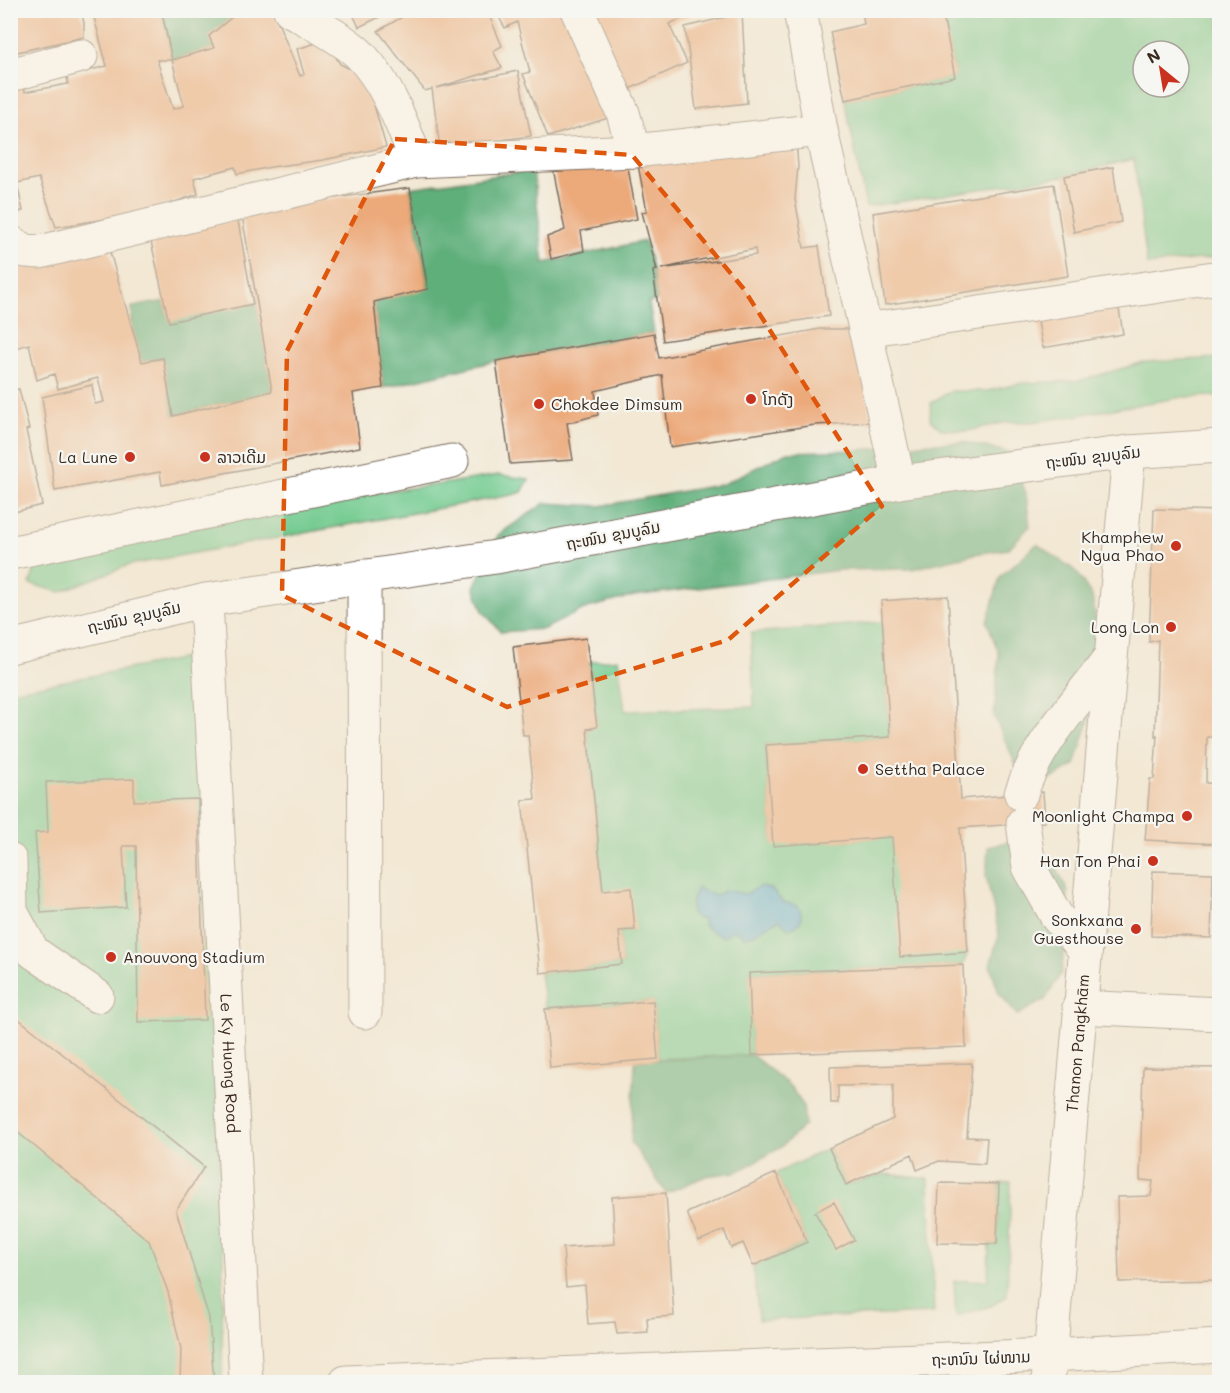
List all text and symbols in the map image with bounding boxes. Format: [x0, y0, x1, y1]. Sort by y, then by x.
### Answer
north arrow [1131, 39, 1191, 99]
text: N [1143, 43, 1164, 68]
place label: ໂກດັງ [762, 388, 793, 409]
marker: ໂກດັງ [744, 392, 758, 406]
place label: Chokdee Dimsum [551, 393, 682, 414]
marker: Chokdee Dimsum [532, 397, 546, 411]
street label: ຖະໜົນ ຂຸນບູລົມ [1044, 440, 1142, 474]
place label: La Lune [59, 446, 118, 467]
place label: ລາວເດີມ [217, 446, 266, 467]
marker: La Lune [123, 450, 137, 464]
marker: ລາວເດີມ [198, 450, 212, 464]
street label: ຖະໜົນ ຂຸນບູລົມ [564, 515, 662, 555]
place label: Khamphew Ngua Phao [1081, 526, 1164, 565]
marker: Khamphew Ngua Phao [1169, 539, 1183, 553]
street label: ຖະໜົນ ຂຸນບູລົມ [85, 596, 183, 638]
place label: Long Lon [1091, 616, 1159, 637]
marker: Long Lon [1164, 620, 1178, 634]
place label: Settha Palace [875, 758, 985, 779]
marker: Settha Palace [856, 762, 870, 776]
place label: Moonlight Champa [1032, 805, 1175, 826]
marker: Moonlight Champa [1180, 809, 1194, 823]
place label: Han Ton Phai [1040, 850, 1141, 871]
marker: Han Ton Phai [1146, 854, 1160, 868]
place label: Sonkxana Guesthouse [1034, 909, 1124, 948]
marker: Sonkxana Guesthouse [1129, 922, 1143, 936]
place label: Anouvong Stadium [123, 946, 265, 967]
marker: Anouvong Stadium [104, 950, 118, 964]
street label: Thanon Pangkhām [1061, 973, 1093, 1113]
street label: Le Ky Huong Road [216, 993, 244, 1134]
street label: ຖະຫນົນ ໄຜ່ໜາມ [931, 1345, 1031, 1370]

